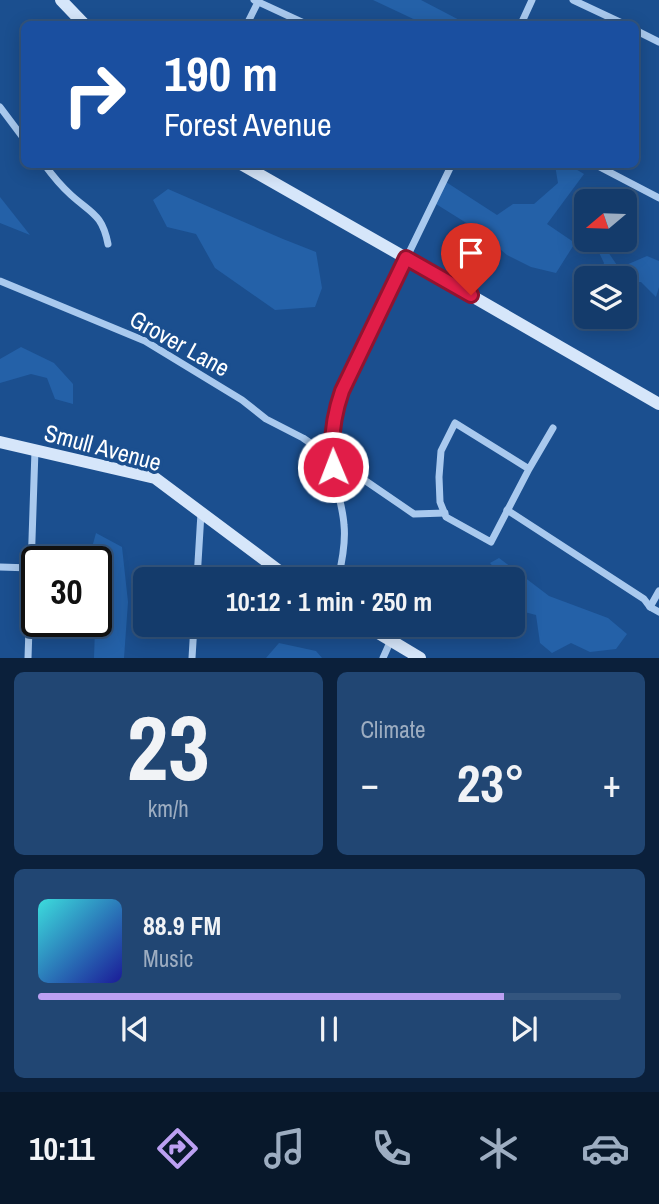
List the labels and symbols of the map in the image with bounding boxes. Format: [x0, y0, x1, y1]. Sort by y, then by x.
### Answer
north arrow [574, 189, 637, 252]
pin [441, 223, 501, 295]
street label: Grover Lane [124, 302, 236, 384]
street label: Smull Avenue [41, 416, 165, 478]
position arrow [296, 430, 370, 504]
speed limit sign: 30 [21, 546, 112, 637]

